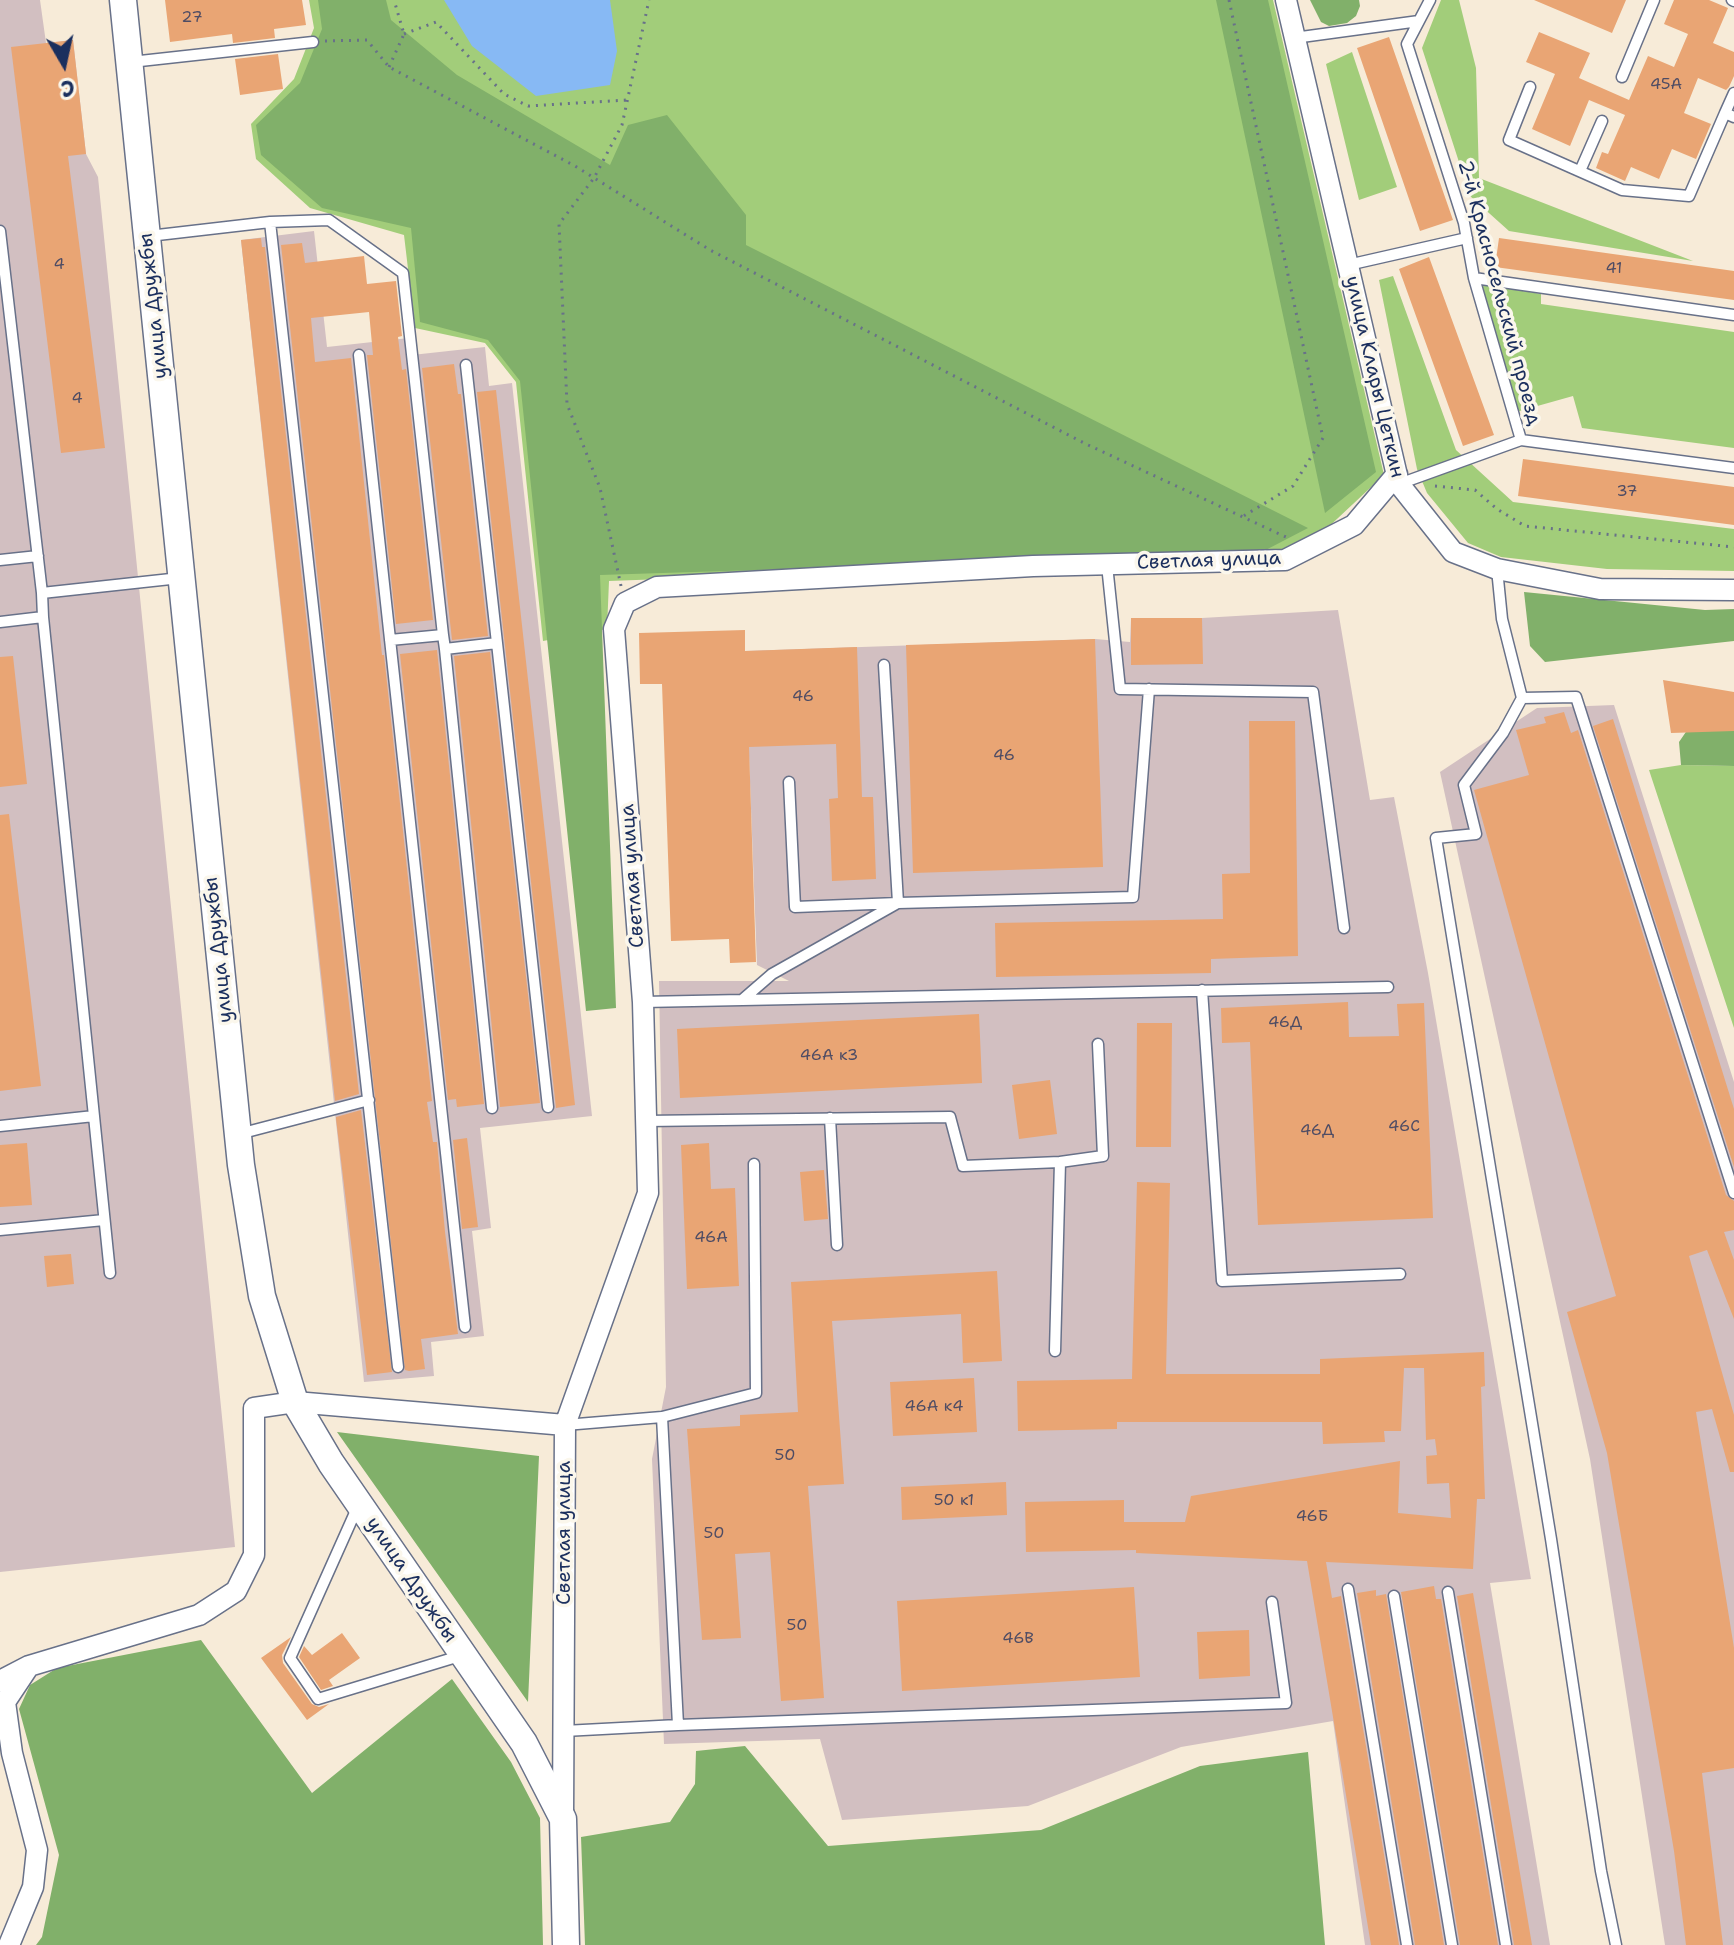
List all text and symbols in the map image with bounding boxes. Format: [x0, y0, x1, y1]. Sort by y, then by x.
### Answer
house number: 27 [181, 8, 203, 28]
north arrow [24, 24, 104, 104]
text: С [59, 73, 77, 104]
house number: 45А [1650, 75, 1682, 95]
street label: 2-й Красносельский проезд [1452, 158, 1546, 428]
street label: улица Дружбы [134, 232, 174, 380]
house number: 4 [53, 255, 65, 275]
house number: 41 [1605, 259, 1623, 279]
street label: улица Клары Цеткин [1339, 274, 1409, 480]
house number: 4 [71, 389, 83, 409]
house number: 37 [1616, 482, 1638, 502]
street label: Светлая улица [1137, 546, 1281, 576]
house number: 46 [792, 687, 814, 707]
house number: 46 [993, 746, 1015, 766]
street label: Светлая улица [616, 803, 650, 949]
street label: улица Дружбы [199, 876, 239, 1024]
house number: 46Д [1268, 1013, 1302, 1033]
house number: 46А к3 [800, 1046, 858, 1066]
house number: 46С [1388, 1117, 1420, 1137]
house number: 46Д [1300, 1121, 1334, 1141]
house number: 46А [694, 1228, 728, 1248]
house number: 46А к4 [905, 1397, 963, 1417]
house number: 50 [775, 1446, 795, 1466]
street label: Светлая улица [553, 1461, 577, 1605]
house number: 50 к1 [934, 1491, 974, 1511]
house number: 46Б [1296, 1507, 1328, 1527]
street label: улица Дружбы [360, 1513, 462, 1647]
house number: 50 [704, 1524, 724, 1544]
house number: 50 [787, 1616, 807, 1636]
house number: 46В [1002, 1629, 1034, 1649]

